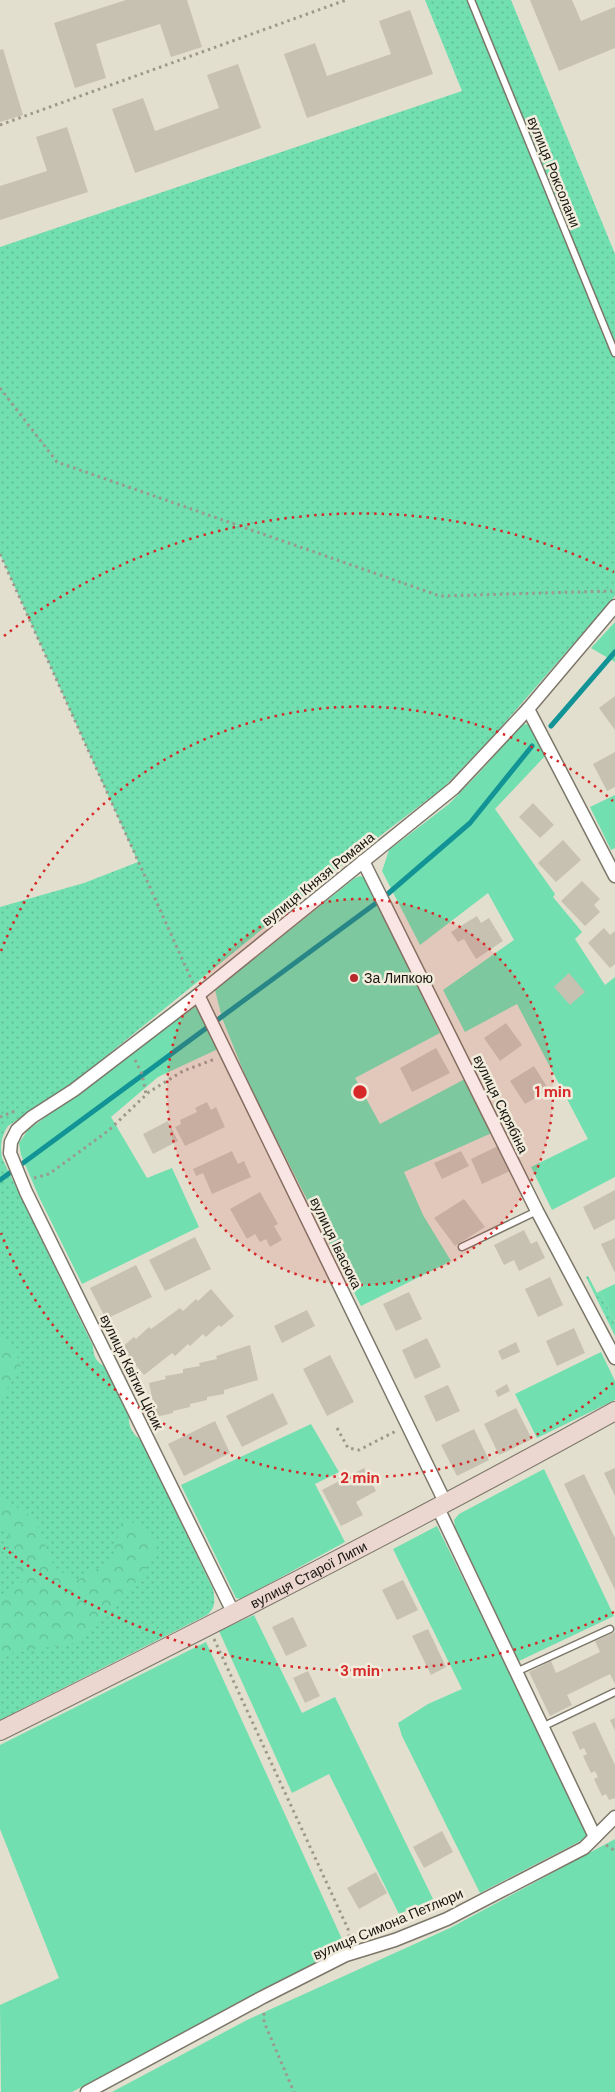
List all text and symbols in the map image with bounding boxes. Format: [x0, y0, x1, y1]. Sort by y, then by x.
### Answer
street label: вулиця Роксолани [524, 114, 584, 230]
street label: вулиця Князя Романа [258, 828, 378, 930]
place label: За Липкою [364, 969, 433, 987]
marker: За Липкою [348, 972, 360, 984]
street label: вулиця Скрябіна [469, 1052, 533, 1156]
text: 1 min [535, 1082, 571, 1102]
centre of rings [351, 1083, 369, 1101]
street label: вулиця Івасюка [306, 1194, 366, 1292]
street label: вулиця Квітки Цісик [96, 1311, 168, 1433]
text: 2 min [340, 1468, 380, 1488]
street label: вулиця Старої Липи [247, 1537, 370, 1612]
text: 3 min [340, 1661, 380, 1681]
street label: вулиця Симона Петлюри [310, 1884, 466, 1964]

